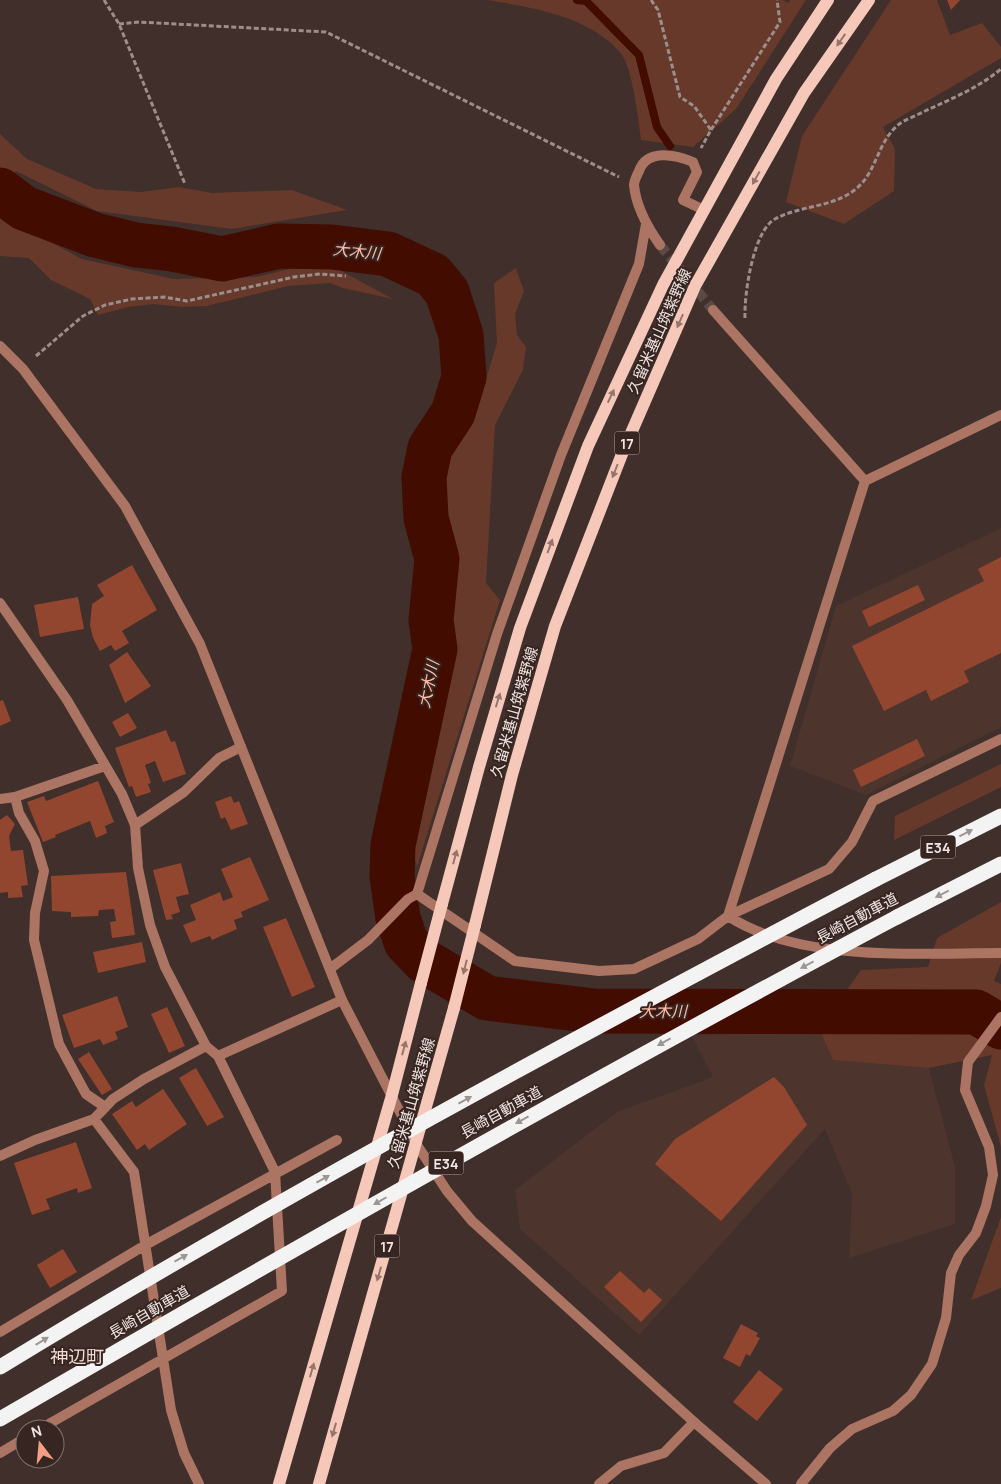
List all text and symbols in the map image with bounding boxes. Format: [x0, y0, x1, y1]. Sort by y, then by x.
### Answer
one-way arrow [836, 33, 846, 47]
one-way arrow [751, 171, 760, 185]
water label: 大木川 [332, 238, 384, 265]
street label: 久留米基山筑紫野線 [622, 265, 696, 397]
one-way arrow [675, 314, 683, 328]
one-way arrow [607, 389, 615, 403]
road number: 17 [614, 432, 640, 454]
one-way arrow [611, 463, 619, 478]
one-way arrow [547, 539, 554, 554]
street label: 久留米基山筑紫野線 [485, 644, 543, 780]
water label: 大木川 [412, 656, 444, 710]
one-way arrow [495, 693, 503, 708]
one-way arrow [959, 829, 973, 837]
road number: E34 [920, 836, 956, 859]
one-way arrow [451, 849, 459, 864]
street label: 長崎自動車道 [812, 888, 902, 948]
one-way arrow [935, 890, 949, 898]
one-way arrow [461, 959, 469, 974]
one-way arrow [800, 961, 814, 969]
water label: 大木川 [639, 1000, 689, 1022]
street label: 久留米基山筑紫野線 [382, 1035, 440, 1171]
one-way arrow [657, 1038, 671, 1046]
one-way arrow [400, 1041, 408, 1056]
street label: 長崎自動車道 [457, 1081, 545, 1143]
one-way arrow [458, 1095, 472, 1104]
one-way arrow [515, 1116, 528, 1125]
road number: E34 [428, 1152, 464, 1174]
one-way arrow [316, 1175, 330, 1183]
one-way arrow [374, 1196, 387, 1205]
road number: 17 [374, 1234, 400, 1258]
one-way arrow [174, 1254, 189, 1262]
one-way arrow [375, 1267, 383, 1282]
street label: 長崎自動車道 [105, 1280, 193, 1344]
one-way arrow [35, 1337, 48, 1346]
district label: 神辺町 [50, 1344, 104, 1368]
one-way arrow [308, 1362, 316, 1377]
north arrow [15, 1419, 65, 1469]
text: N [29, 1421, 44, 1442]
one-way arrow [330, 1423, 338, 1438]

